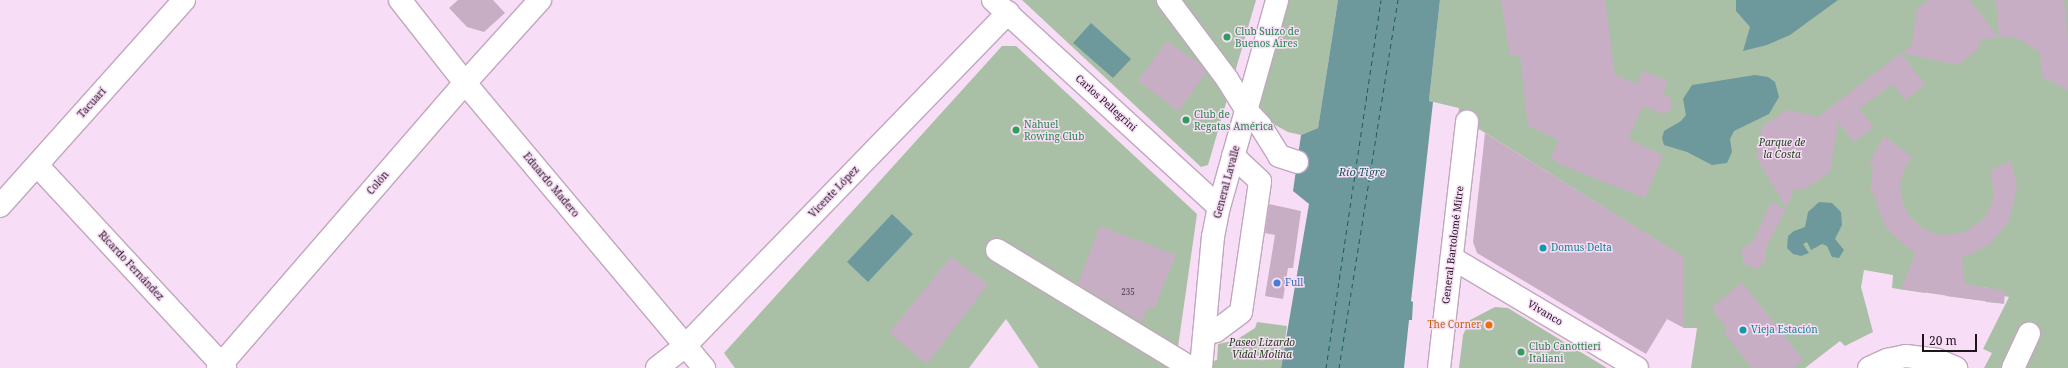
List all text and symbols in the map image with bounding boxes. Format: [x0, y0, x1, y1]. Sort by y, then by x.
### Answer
place label: Club Suizo de Buenos Aires [1235, 25, 1299, 48]
marker: Club Suizo de Buenos Aires [1222, 32, 1232, 42]
street label: Carlos Pellegrini [1073, 72, 1139, 134]
street label: Tacuarí [75, 86, 109, 120]
place label: Club de Regatas América [1194, 108, 1273, 132]
marker: Club de Regatas América [1181, 115, 1191, 125]
place label: Nahuel Rowing Club [1024, 118, 1084, 142]
marker: Nahuel Rowing Club [1011, 125, 1021, 135]
park label: Parque de la Costa [1759, 136, 1805, 160]
street label: General Lavalle [1212, 144, 1242, 220]
street label: Eduardo Madero [521, 150, 581, 220]
street label: Vicente López [807, 164, 861, 220]
water label: Río Tigre [1339, 165, 1385, 179]
street label: Colón [365, 169, 391, 197]
street label: General Bartolomé Mitre [1440, 185, 1466, 305]
street label: Ricardo Fernández [96, 229, 166, 303]
place label: Domus Delta [1551, 242, 1612, 254]
marker: Domus Delta [1538, 243, 1548, 253]
place label: Full [1285, 277, 1303, 289]
marker: Full [1272, 278, 1282, 288]
house number: 235 [1121, 287, 1135, 297]
street label: Vivanco [1525, 298, 1565, 328]
place label: The Corner [1427, 319, 1481, 331]
marker: The Corner [1484, 320, 1494, 330]
place label: Vieja Estación [1751, 324, 1818, 336]
marker: Vieja Estación [1738, 325, 1748, 335]
scale bar [1924, 326, 1979, 352]
text: 20 m [1929, 332, 1957, 349]
park label: Paseo Lizardo Vidal Molina [1229, 336, 1295, 360]
place label: Club Canottieri Italiani [1529, 340, 1601, 364]
marker: Club Canottieri Italiani [1516, 347, 1526, 357]

